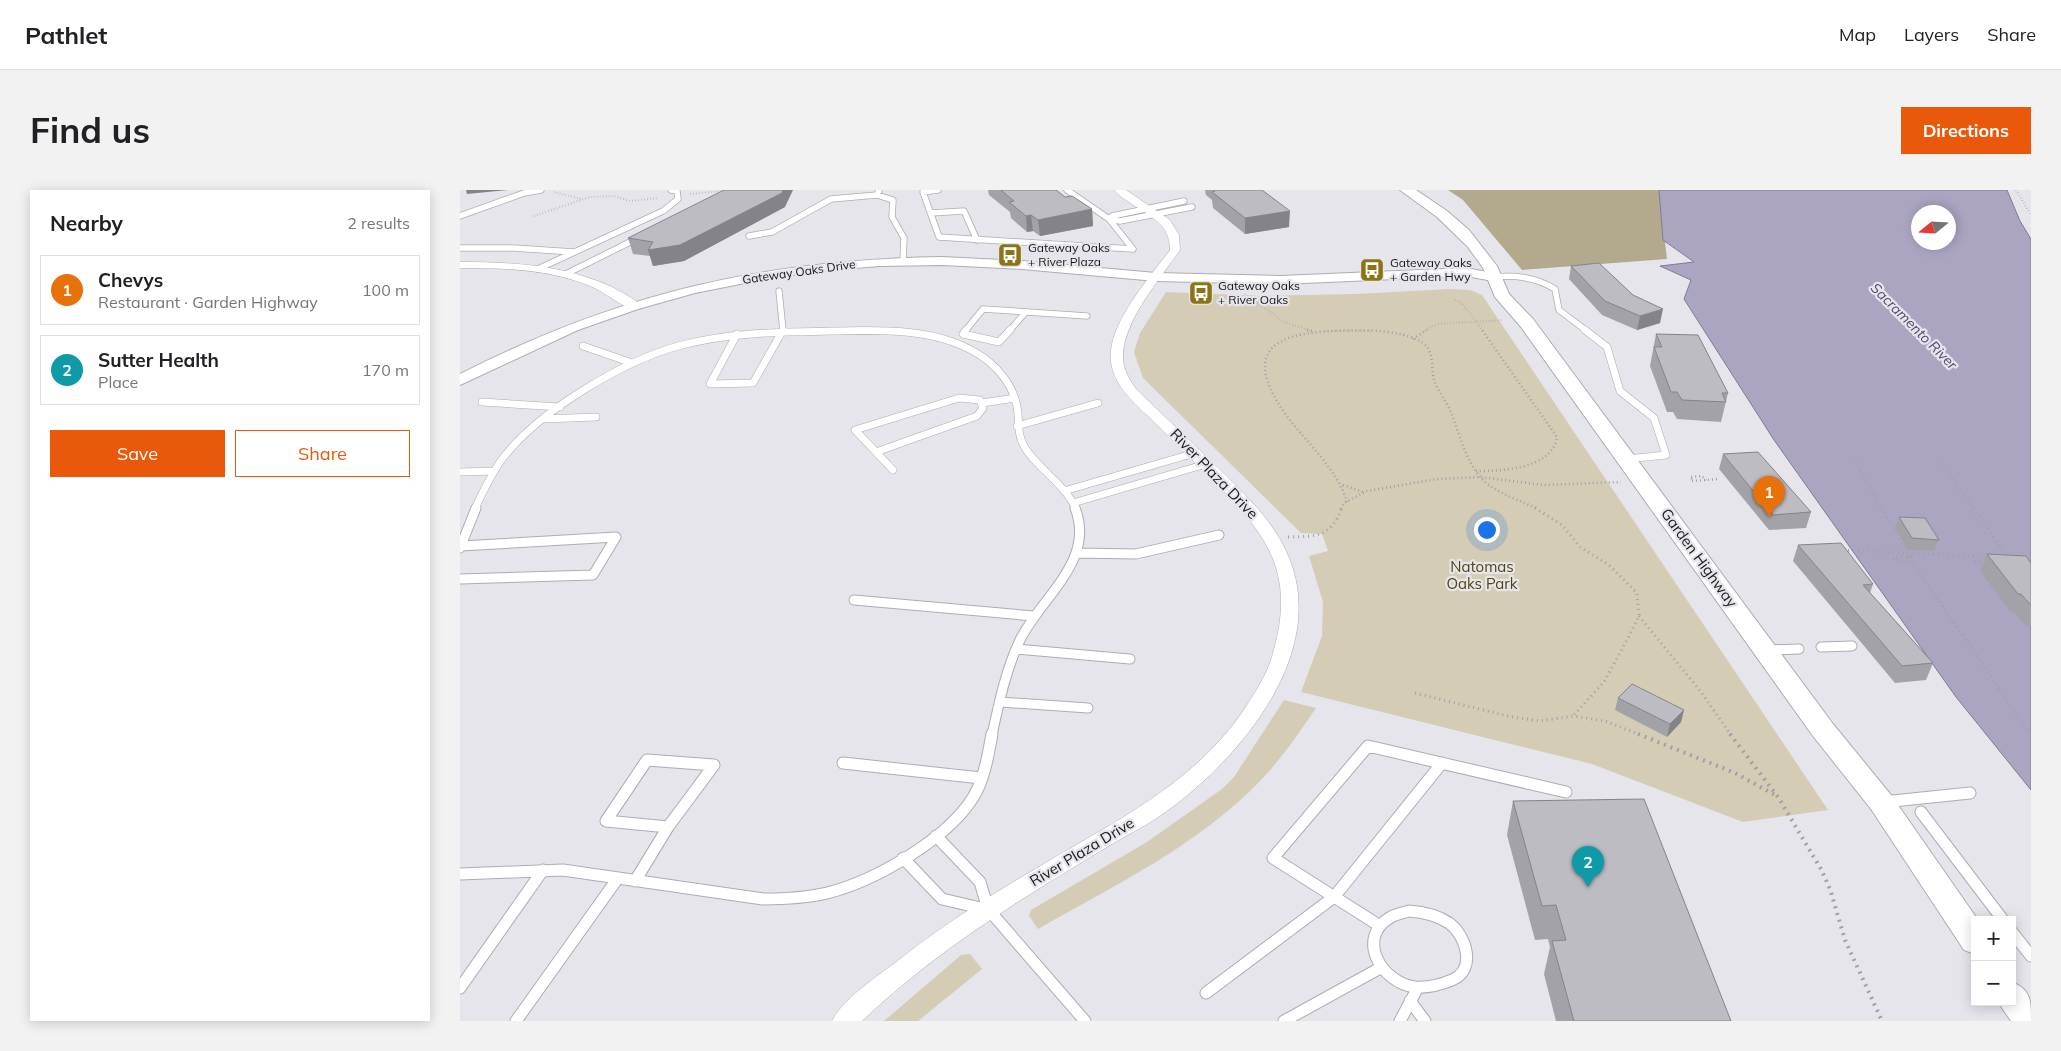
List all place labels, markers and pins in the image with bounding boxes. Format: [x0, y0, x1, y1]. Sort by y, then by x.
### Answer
place label: Gateway Oaks + River Plaza [1028, 240, 1110, 269]
bus stop icon: Gateway Oaks + River Plaza [997, 242, 1023, 268]
place label: Gateway Oaks + Garden Hwy [1390, 255, 1472, 284]
bus stop icon: Gateway Oaks + Garden Hwy [1359, 257, 1385, 283]
place label: Gateway Oaks + River Oaks [1218, 278, 1300, 307]
bus stop icon: Gateway Oaks + River Oaks [1188, 280, 1214, 306]
pin: 1 [1753, 476, 1785, 517]
pin: 2 [1572, 846, 1604, 887]

